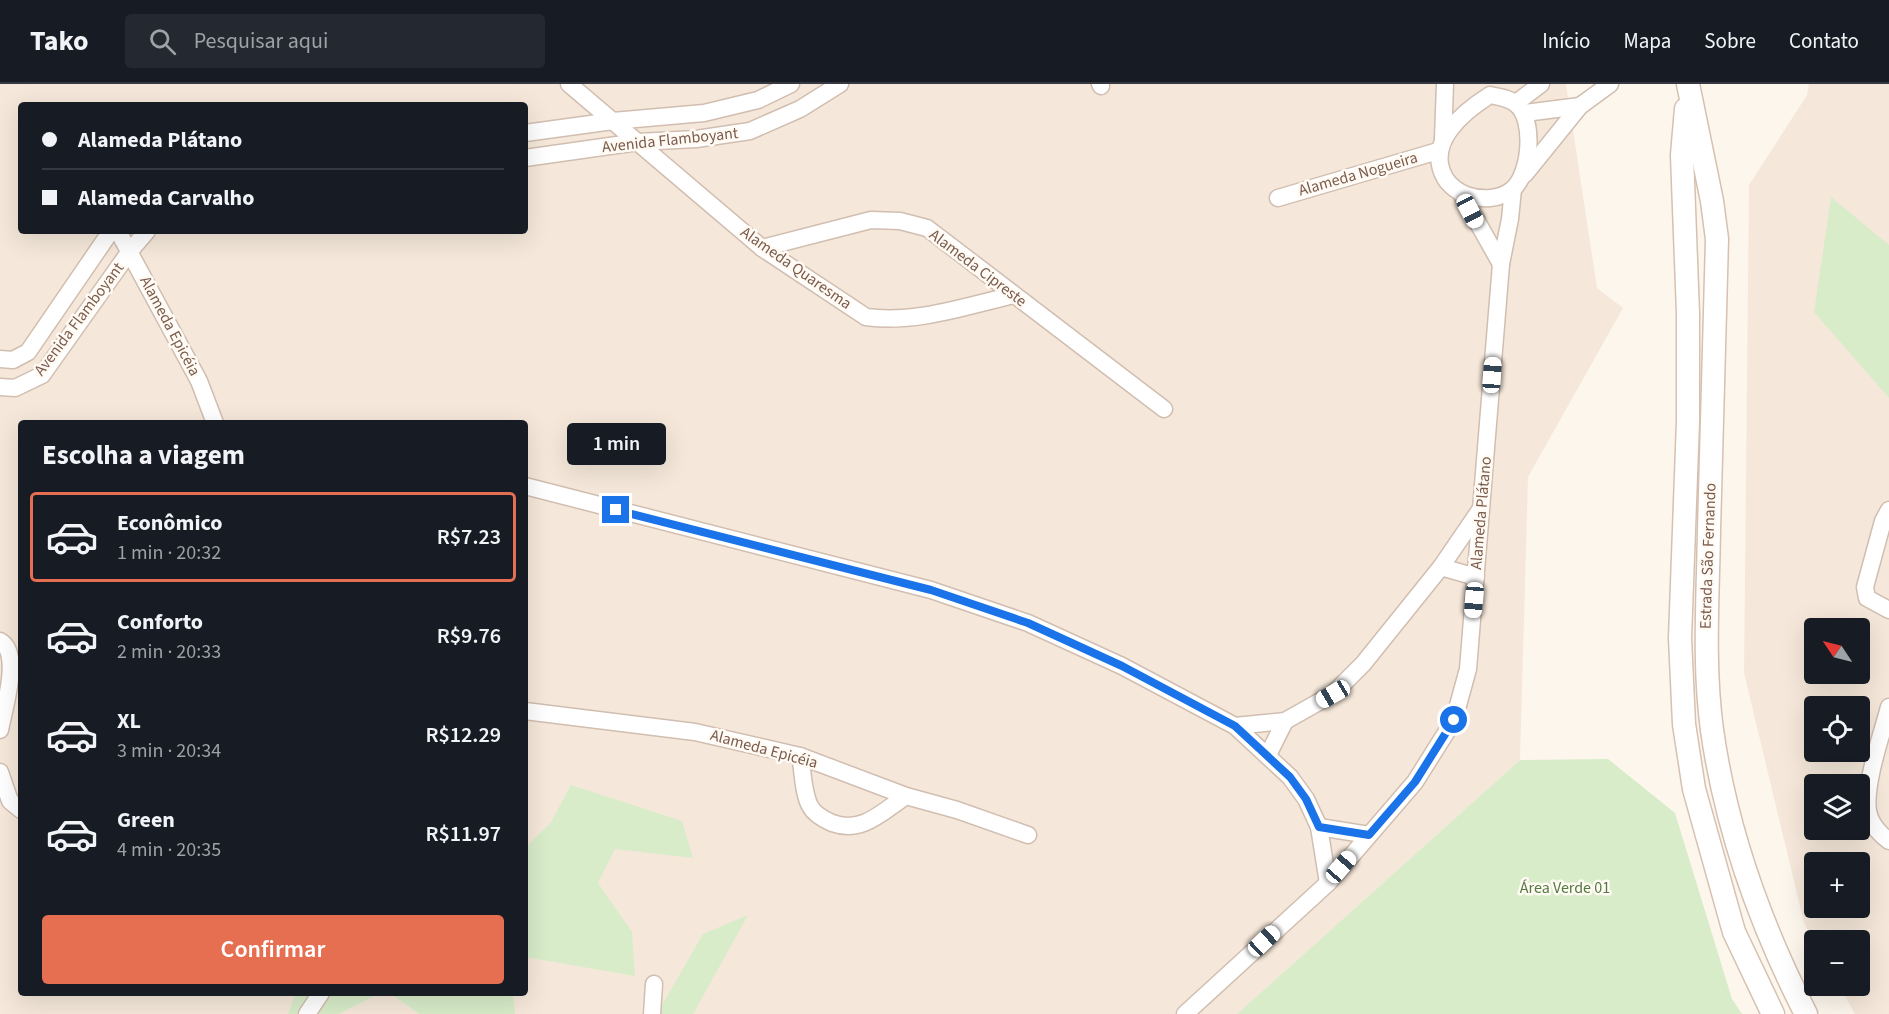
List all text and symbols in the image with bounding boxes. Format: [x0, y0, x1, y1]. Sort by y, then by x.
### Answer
search box [125, 14, 545, 68]
text: Tako [30, 21, 89, 61]
icon: search [146, 25, 179, 58]
text: Pesquisar aqui [194, 25, 328, 57]
text: Início [1542, 26, 1590, 56]
text: Mapa [1623, 26, 1671, 56]
text: Sobre [1704, 26, 1756, 56]
text: Contato [1789, 26, 1859, 56]
street label: Avenida Flamboyant [601, 122, 740, 158]
text: Alameda Plátano [78, 124, 242, 156]
street label: Alameda Nogueira [1296, 146, 1420, 202]
text: Alameda Carvalho [78, 182, 254, 214]
car [1454, 191, 1486, 231]
street label: Alameda Quaresma [736, 221, 856, 315]
street label: Alameda Cipreste [925, 224, 1031, 312]
street label: Avenida Flamboyant [29, 257, 129, 380]
street label: Alameda Epicéia [134, 272, 206, 380]
car [1482, 356, 1502, 394]
callout: 1 min [566, 423, 666, 465]
text: 1 min [593, 430, 640, 458]
text: Escolha a viagem [42, 436, 245, 475]
street label: Alameda Plátano [1465, 455, 1497, 571]
street label: Estrada São Fernando [1694, 482, 1722, 630]
route end [602, 496, 629, 523]
text: Econômico [117, 507, 222, 539]
icon: car [45, 510, 99, 564]
text: R$7.23 [437, 521, 501, 553]
text: 1 min · 20:32 [117, 539, 221, 567]
car [1463, 581, 1485, 619]
text: Conforto [117, 606, 203, 638]
icon: car [45, 609, 99, 663]
north arrow [1804, 618, 1870, 684]
map controls [1804, 618, 1870, 996]
text: R$9.76 [437, 620, 501, 652]
text: 2 min · 20:33 [117, 638, 221, 666]
car [1313, 677, 1353, 711]
button: locate [1804, 696, 1870, 762]
text: XL [117, 705, 141, 737]
route start [1440, 706, 1467, 733]
icon: car [45, 708, 99, 762]
text: R$12.29 [425, 719, 501, 751]
street label: Alameda Epicéia [708, 724, 820, 774]
text: 3 min · 20:34 [117, 737, 221, 765]
button: layers [1804, 774, 1870, 840]
text: Green [117, 804, 175, 836]
icon: car [45, 807, 99, 861]
text: R$11.97 [425, 818, 501, 850]
text: 4 min · 20:35 [117, 836, 221, 864]
car [1322, 848, 1360, 886]
button: + [1804, 852, 1870, 918]
park label: Área Verde 01 [1520, 877, 1610, 899]
button: Confirmar [42, 915, 504, 984]
car [1245, 922, 1283, 960]
button: − [1804, 930, 1870, 996]

